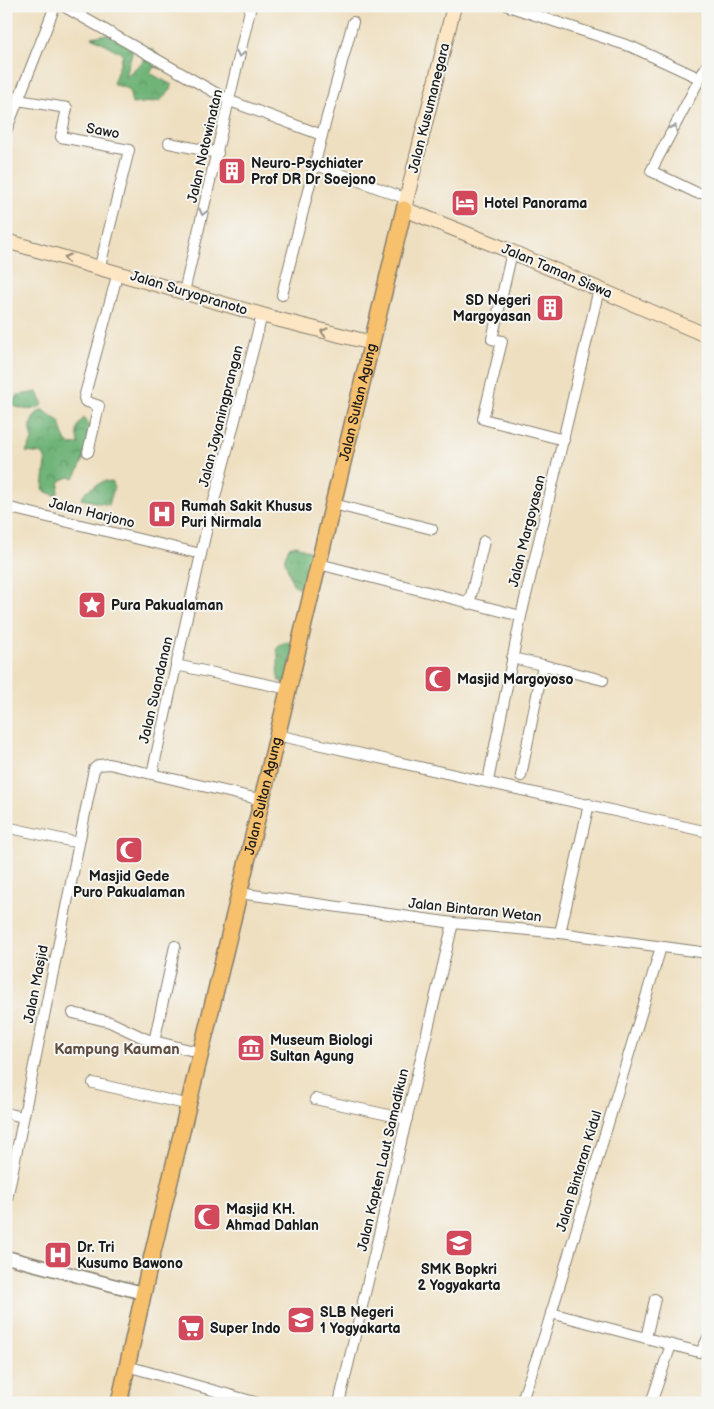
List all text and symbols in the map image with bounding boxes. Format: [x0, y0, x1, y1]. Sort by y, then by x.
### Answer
street label: Jalan Kusumanegara [405, 41, 453, 175]
one-way arrow [235, 49, 246, 58]
street label: Jalan Notowinatan [184, 88, 226, 204]
street label: Sawo [85, 119, 121, 143]
one-way arrow [668, 124, 678, 133]
place label: Neuro-Psychiater Prof DR Dr Soejono [251, 155, 376, 188]
building icon: Neuro-Psychiater Prof DR Dr Soejono [217, 156, 247, 186]
hotel icon: Hotel Panorama [450, 188, 480, 218]
place label: Hotel Panorama [484, 195, 587, 212]
one-way arrow [198, 208, 209, 217]
street label: Jalan Taman Siswa [499, 240, 615, 302]
one-way arrow [64, 253, 72, 263]
street label: Jalan Suryopranoto [128, 267, 250, 319]
place label: SD Negeri Margoyasan [453, 292, 531, 325]
building icon: SD Negeri Margoyasan [535, 293, 565, 323]
one-way arrow [321, 327, 329, 337]
street label: Jalan Sultan Agung [335, 342, 380, 463]
street label: Jalan Jayaningprangan [195, 343, 247, 489]
street label: Jalan Margoyasan [505, 473, 549, 589]
street label: Jalan Harjono [47, 494, 137, 532]
place label: Rumah Sakit Khusus Puri Nirmala [181, 498, 312, 531]
hospital icon: Rumah Sakit Khusus Puri Nirmala [147, 499, 177, 529]
place icon: Pura Pakualaman [77, 590, 107, 620]
place label: Pura Pakualaman [111, 597, 223, 614]
street label: Jalan Suandanan [135, 635, 177, 745]
mosque icon: Masjid Margoyoso [423, 664, 453, 694]
place label: Masjid Margoyoso [457, 671, 573, 688]
street label: Jalan Sultan Agung [240, 735, 285, 856]
mosque icon: Masjid Gede Puro Pakualaman [114, 835, 144, 865]
place label: Masjid Gede Puro Pakualaman [73, 868, 185, 901]
street label: Jalan Bintaran Wetan [408, 895, 543, 925]
street label: Jalan Masjid [20, 944, 52, 1024]
place label: Museum Biologi Sultan Agung [270, 1032, 373, 1065]
museum icon: Museum Biologi Sultan Agung [236, 1033, 266, 1063]
district label: Kampung Kauman [54, 1040, 180, 1059]
street label: Jalan Kapten Laut Samadikun [354, 1067, 412, 1253]
street label: Jalan Bintaran Kidul [552, 1108, 606, 1234]
place label: Masjid KH. Ahmad Dahlan [225, 1201, 319, 1234]
mosque icon: Masjid KH. Ahmad Dahlan [192, 1202, 222, 1232]
school or university icon: SMK Bopkri 2 Yogyakarta [444, 1228, 474, 1258]
place label: Dr. Tri Kusumo Bawono [77, 1239, 183, 1272]
hospital icon: Dr. Tri Kusumo Bawono [43, 1240, 73, 1270]
place label: SMK Bopkri 2 Yogyakarta [417, 1261, 501, 1294]
place label: SLB Negeri 1 Yogyakarta [320, 1304, 401, 1337]
school or university icon: SLB Negeri 1 Yogyakarta [286, 1305, 316, 1335]
supermarket icon: Super Indo [176, 1313, 206, 1343]
place label: Super Indo [210, 1320, 281, 1337]

